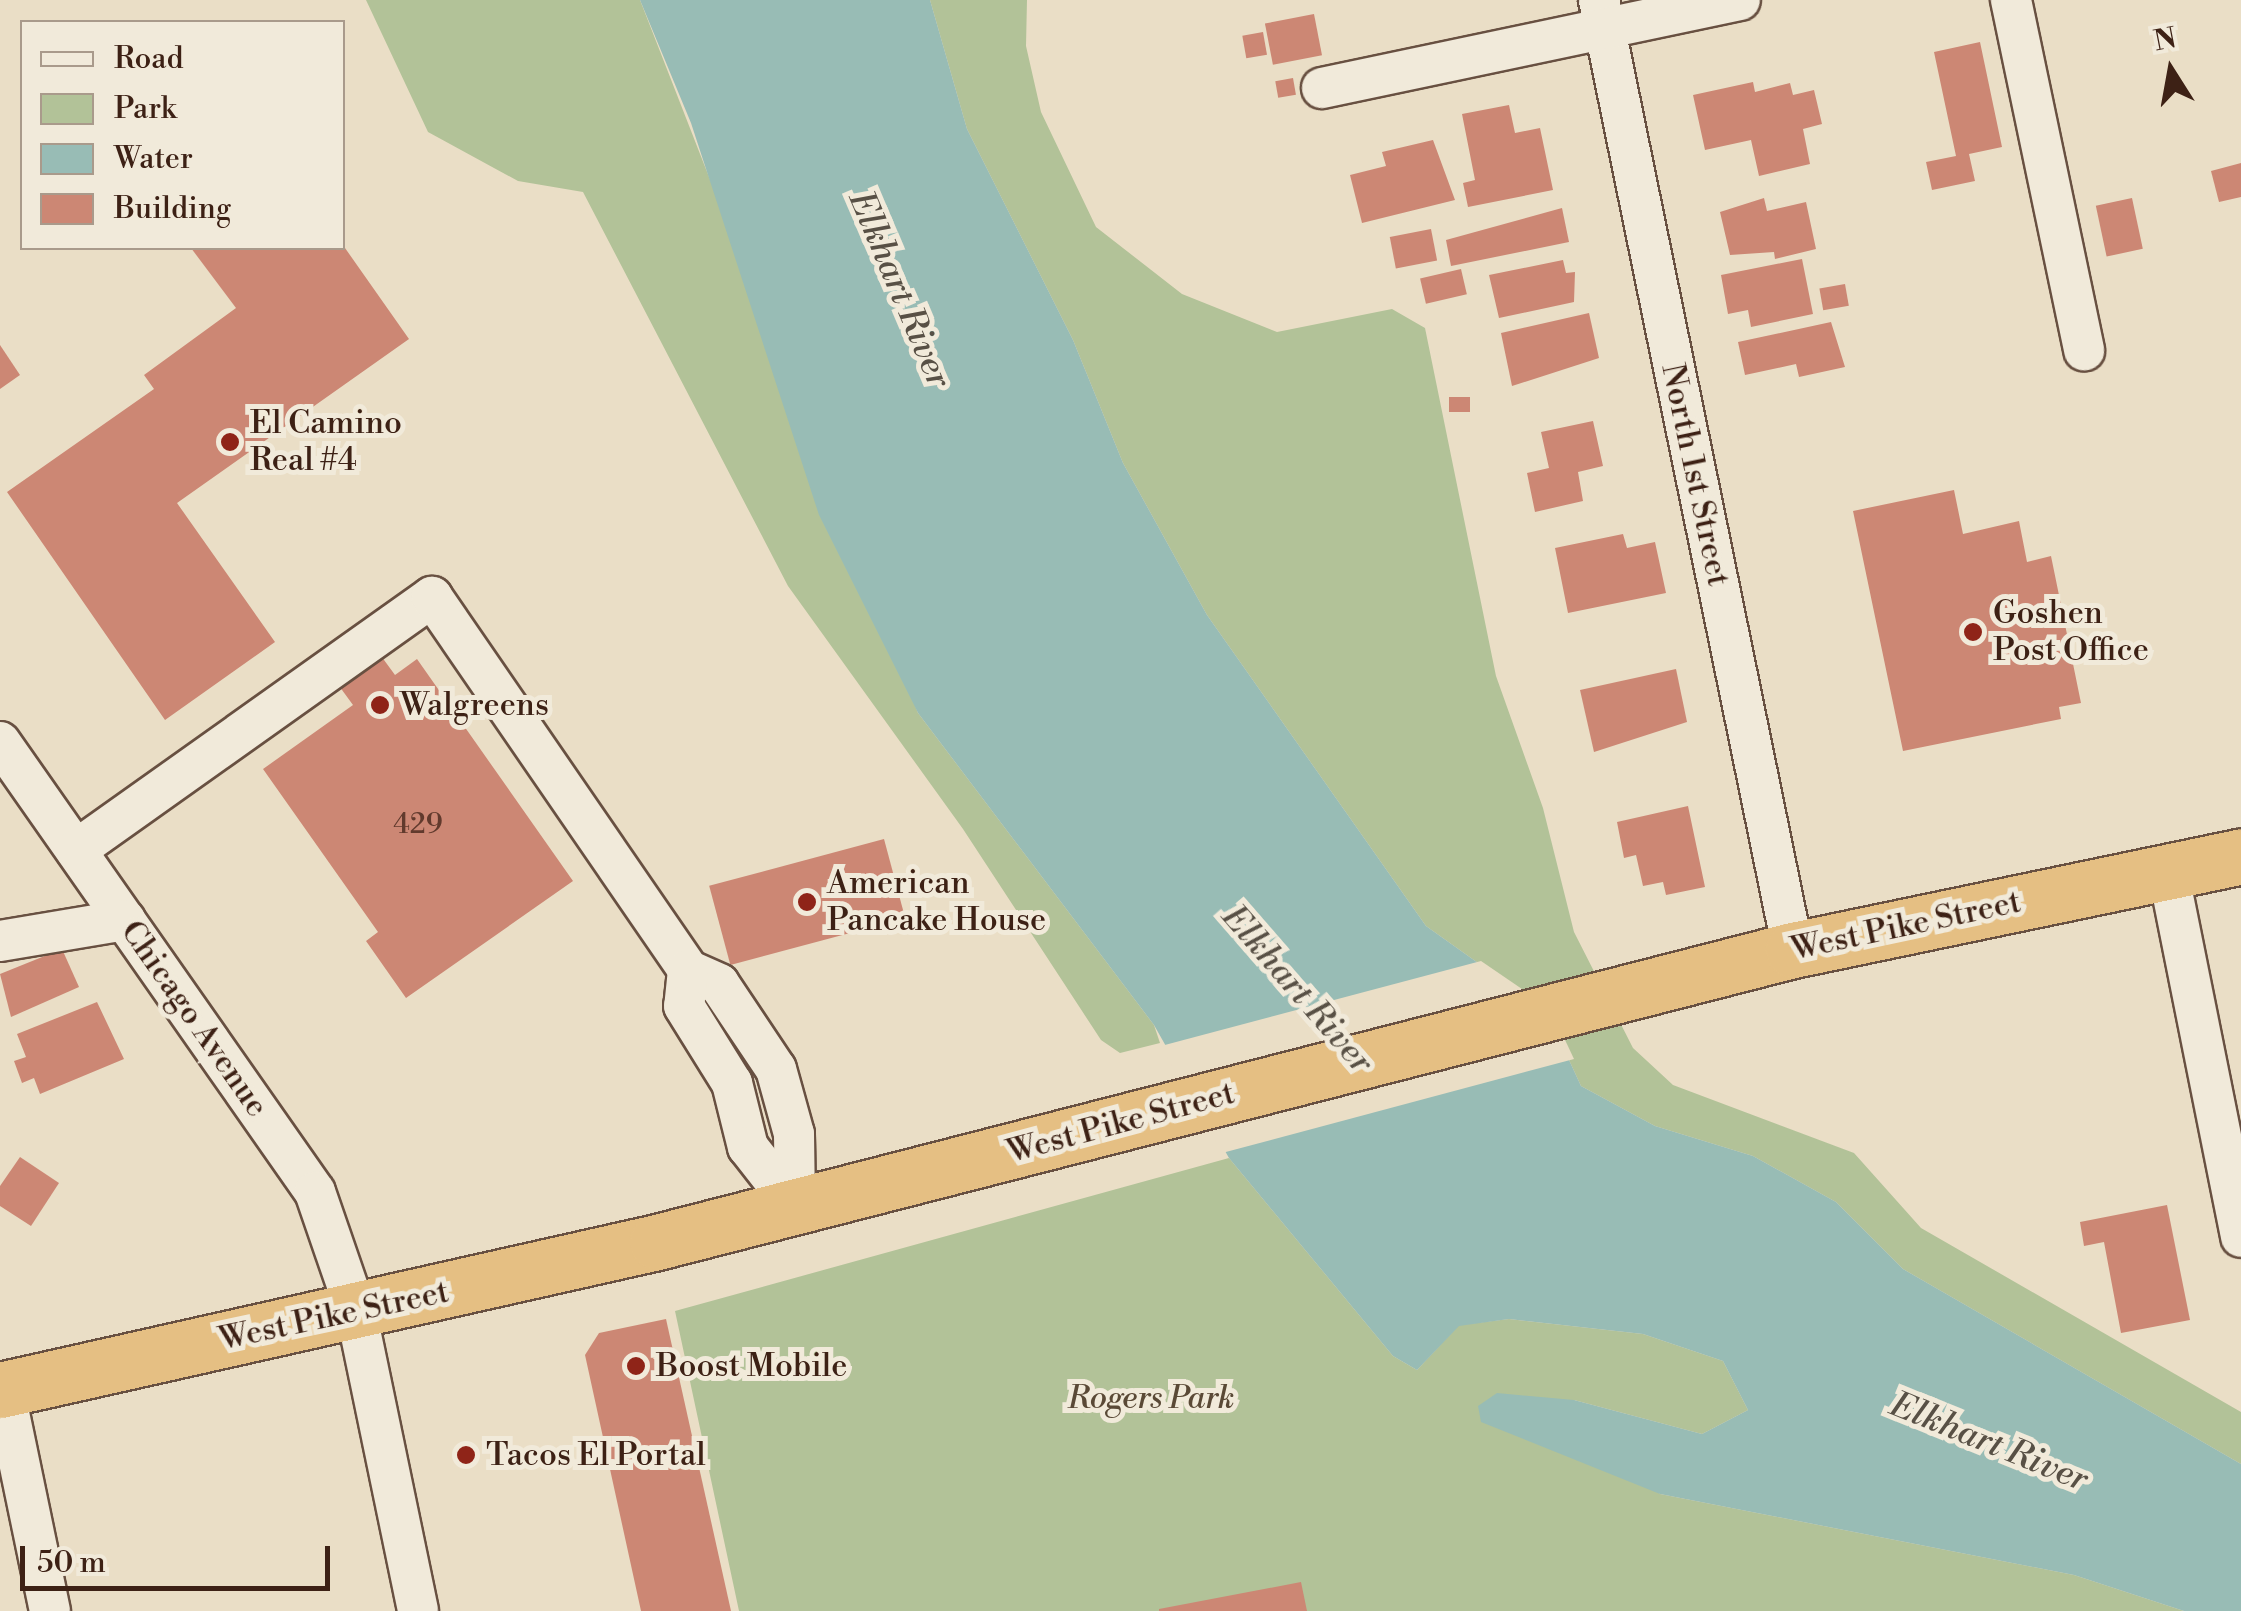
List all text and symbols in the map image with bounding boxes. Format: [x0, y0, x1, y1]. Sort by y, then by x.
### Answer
legend [20, 20, 345, 250]
north arrow [2121, 20, 2221, 120]
text: N [2151, 21, 2179, 59]
text: Road [114, 40, 184, 78]
text: Park [114, 90, 176, 128]
text: Water [114, 140, 193, 178]
water label: Elkhart River [839, 185, 959, 395]
text: Building [114, 190, 231, 228]
street label: North 1st Street [1653, 360, 1737, 590]
place label: El Camino Real #4 [250, 405, 402, 480]
marker: El Camino Real #4 [219, 431, 241, 453]
place label: Goshen Post Office [1993, 595, 2149, 670]
marker: Goshen Post Office [1962, 621, 1984, 643]
place label: Walgreens [400, 686, 549, 724]
marker: Walgreens [369, 694, 391, 716]
house number: 429 [393, 808, 443, 842]
place label: American Pancake House [827, 865, 1046, 940]
street label: West Pike Street [1788, 883, 2024, 969]
marker: American Pancake House [796, 891, 818, 913]
water label: Elkhart River [1212, 897, 1382, 1083]
street label: Chicago Avenue [112, 914, 276, 1124]
street label: West Pike Street [1003, 1074, 1239, 1172]
street label: West Pike Street [216, 1273, 452, 1359]
place label: Boost Mobile [656, 1347, 847, 1385]
marker: Boost Mobile [625, 1355, 647, 1377]
park label: Rogers Park [1067, 1379, 1235, 1417]
water label: Elkhart River [1884, 1384, 2094, 1502]
place label: Tacos El Portal [486, 1436, 706, 1474]
marker: Tacos El Portal [455, 1444, 477, 1466]
scale bar [25, 1526, 335, 1588]
text: 50 m [37, 1544, 106, 1582]

